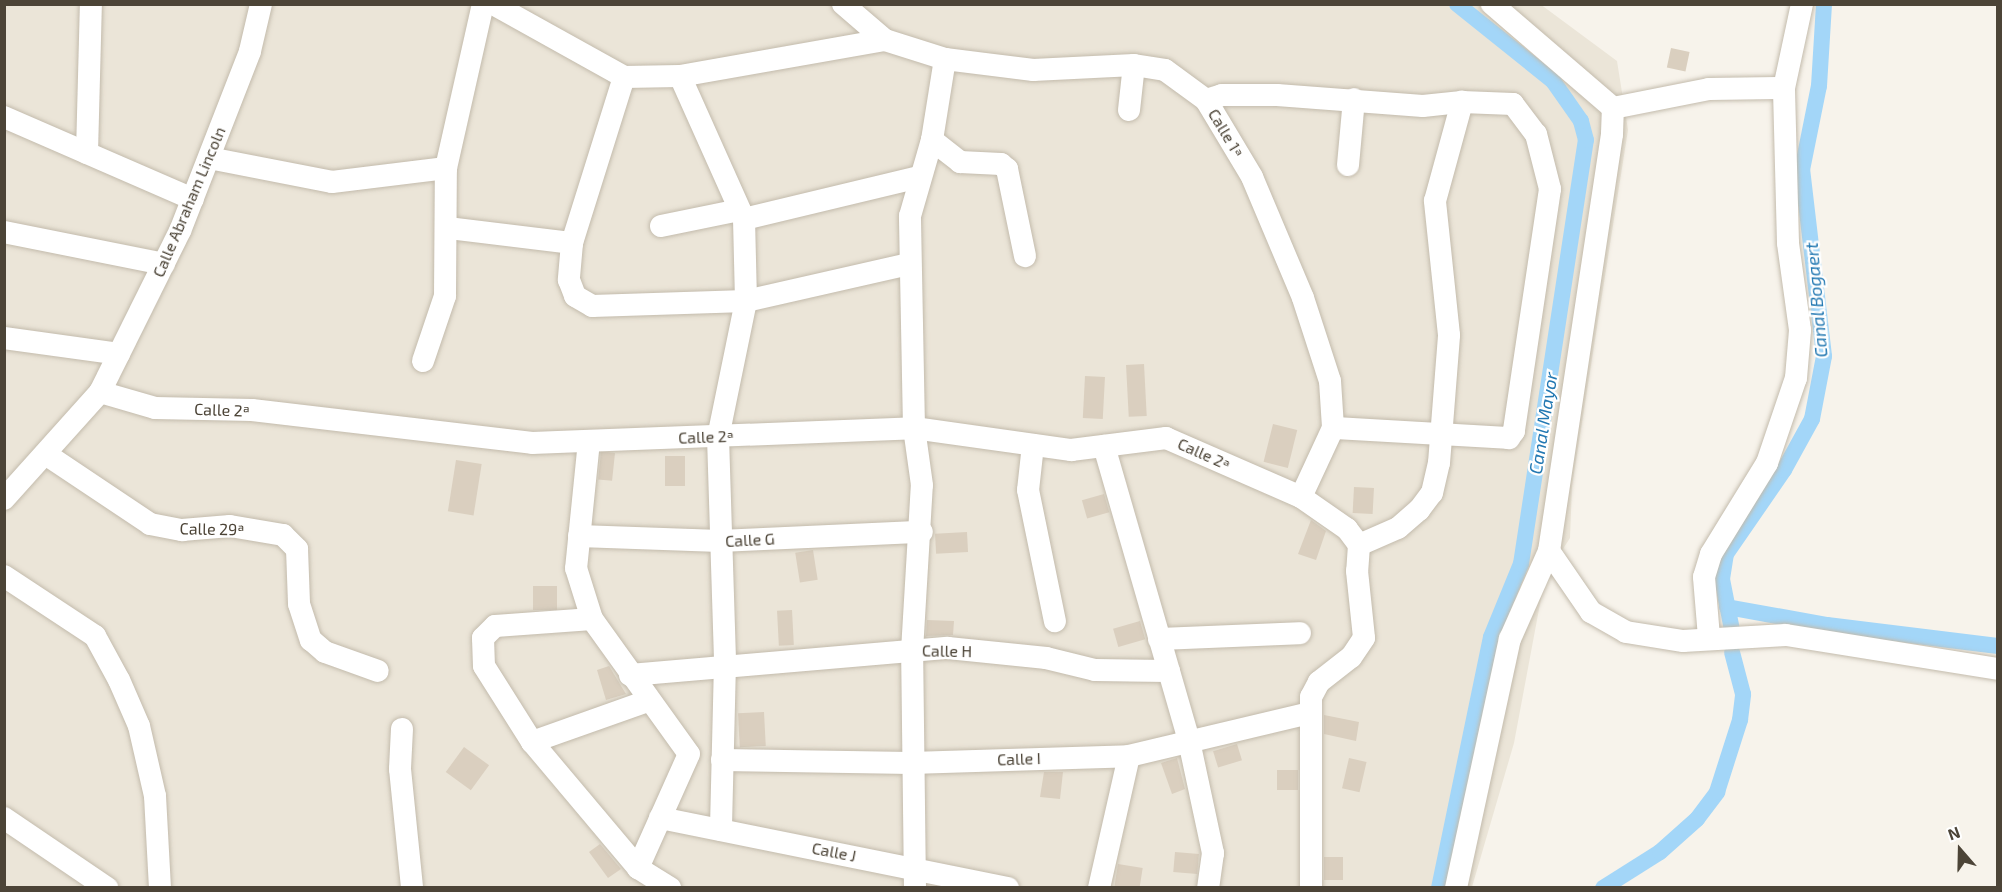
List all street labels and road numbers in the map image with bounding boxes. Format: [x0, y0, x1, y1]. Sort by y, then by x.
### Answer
street label: Calle 1ª [1204, 105, 1248, 161]
street label: Calle Abraham Lincoln [149, 124, 229, 280]
street label: Calle 2ª [194, 399, 250, 421]
street label: Calle 2ª [678, 426, 734, 448]
street label: Calle 2ª [1175, 434, 1233, 474]
street label: Calle 29ª [179, 519, 245, 539]
street label: Calle G [725, 529, 775, 551]
street label: Calle H [922, 641, 972, 661]
street label: Calle I [997, 749, 1041, 769]
street label: Calle J [810, 838, 858, 866]

